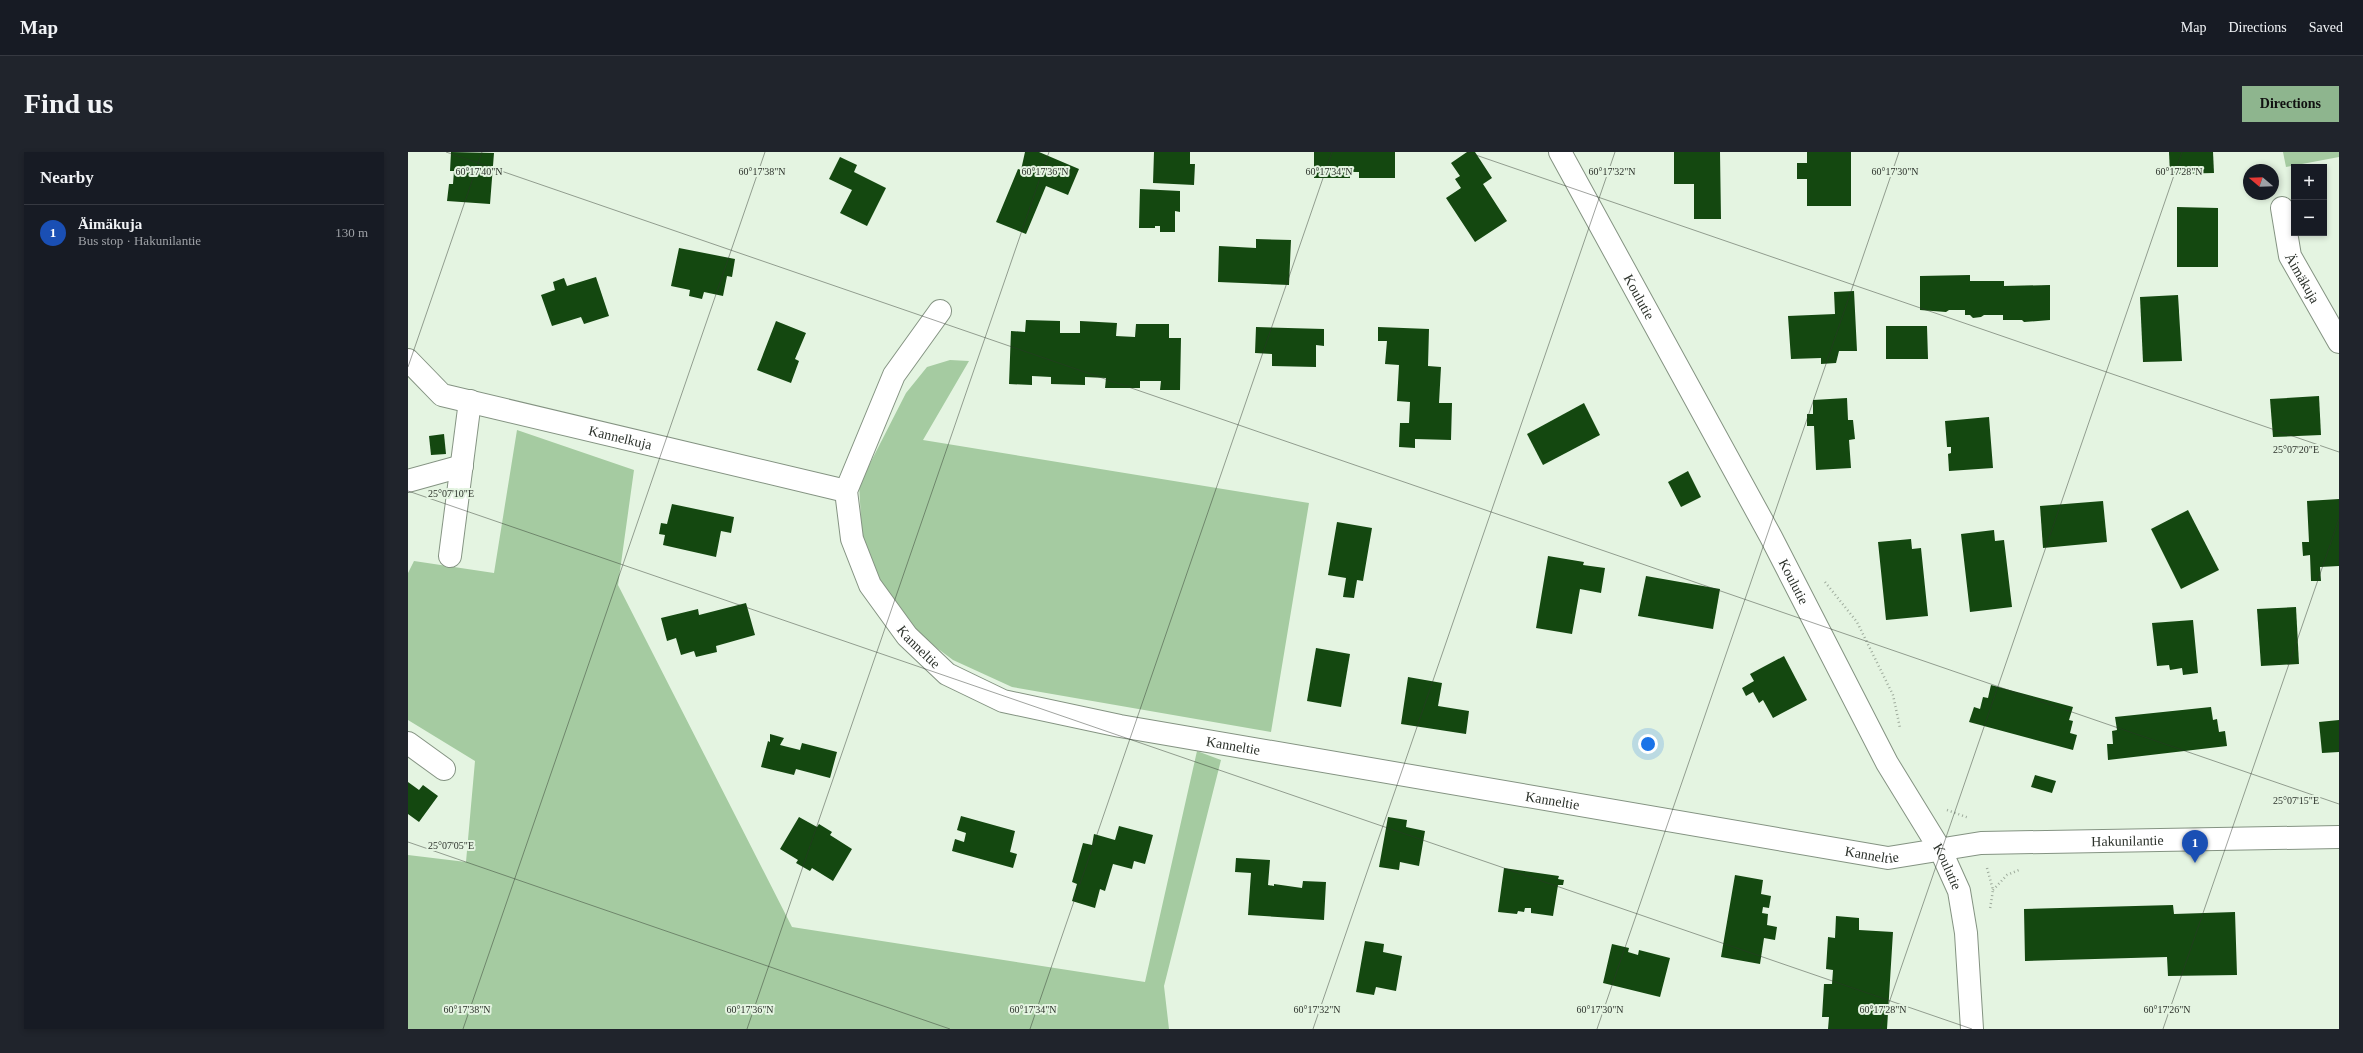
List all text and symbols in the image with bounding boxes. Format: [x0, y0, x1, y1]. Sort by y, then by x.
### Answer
text: Map [20, 17, 58, 38]
text: Map [2181, 20, 2206, 35]
text: Directions [2228, 20, 2287, 35]
text: Saved [2309, 20, 2343, 35]
button: Directions [2242, 86, 2339, 122]
text: Find us [24, 88, 114, 119]
north arrow [2243, 164, 2279, 200]
map controls [2291, 164, 2327, 236]
button: + [2291, 164, 2327, 200]
text: 60°17'40"N [455, 166, 503, 177]
text: 60°17'38"N [738, 166, 786, 177]
text: 60°17'36"N [1021, 166, 1069, 177]
text: 60°17'34"N [1305, 166, 1353, 177]
text: 60°17'32"N [1588, 166, 1636, 177]
text: 60°17'30"N [1871, 166, 1919, 177]
text: 60°17'28"N [2155, 166, 2203, 177]
text: Nearby [40, 168, 94, 187]
button: − [2291, 200, 2327, 236]
text: Äimäkuja [78, 216, 142, 232]
text: 1 [50, 225, 56, 240]
text: 130 m [335, 225, 368, 240]
text: Bus stop · Hakunilantie [78, 233, 201, 248]
street label: Äimäkuja [2282, 250, 2323, 306]
street label: Koulutie [1621, 272, 1658, 322]
street label: Kannelkuja [587, 423, 654, 452]
text: 25°07'20"E [2273, 444, 2319, 455]
text: 25°07'10"E [428, 488, 474, 499]
street label: Koulutie [1776, 556, 1812, 607]
street label: Kanneltie [894, 622, 943, 671]
street label: Kanneltie [1205, 733, 1261, 757]
your location [1638, 734, 1658, 754]
street label: Kanneltie [1524, 788, 1581, 812]
text: 25°07'15"E [2273, 795, 2319, 806]
pin: 1 [2182, 830, 2208, 863]
street label: Hakunilantie [2091, 832, 2164, 849]
text: 25°07'05"E [428, 840, 474, 851]
street label: Koulutie [1931, 840, 1965, 892]
street label: Kanneltie [1844, 843, 1900, 866]
text: 60°17'38"N [443, 1004, 491, 1015]
text: 60°17'36"N [726, 1004, 774, 1015]
text: 60°17'34"N [1009, 1004, 1057, 1015]
text: 60°17'32"N [1293, 1004, 1341, 1015]
text: 60°17'30"N [1576, 1004, 1624, 1015]
text: 60°17'28"N [1859, 1004, 1907, 1015]
text: 60°17'26"N [2143, 1004, 2191, 1015]

